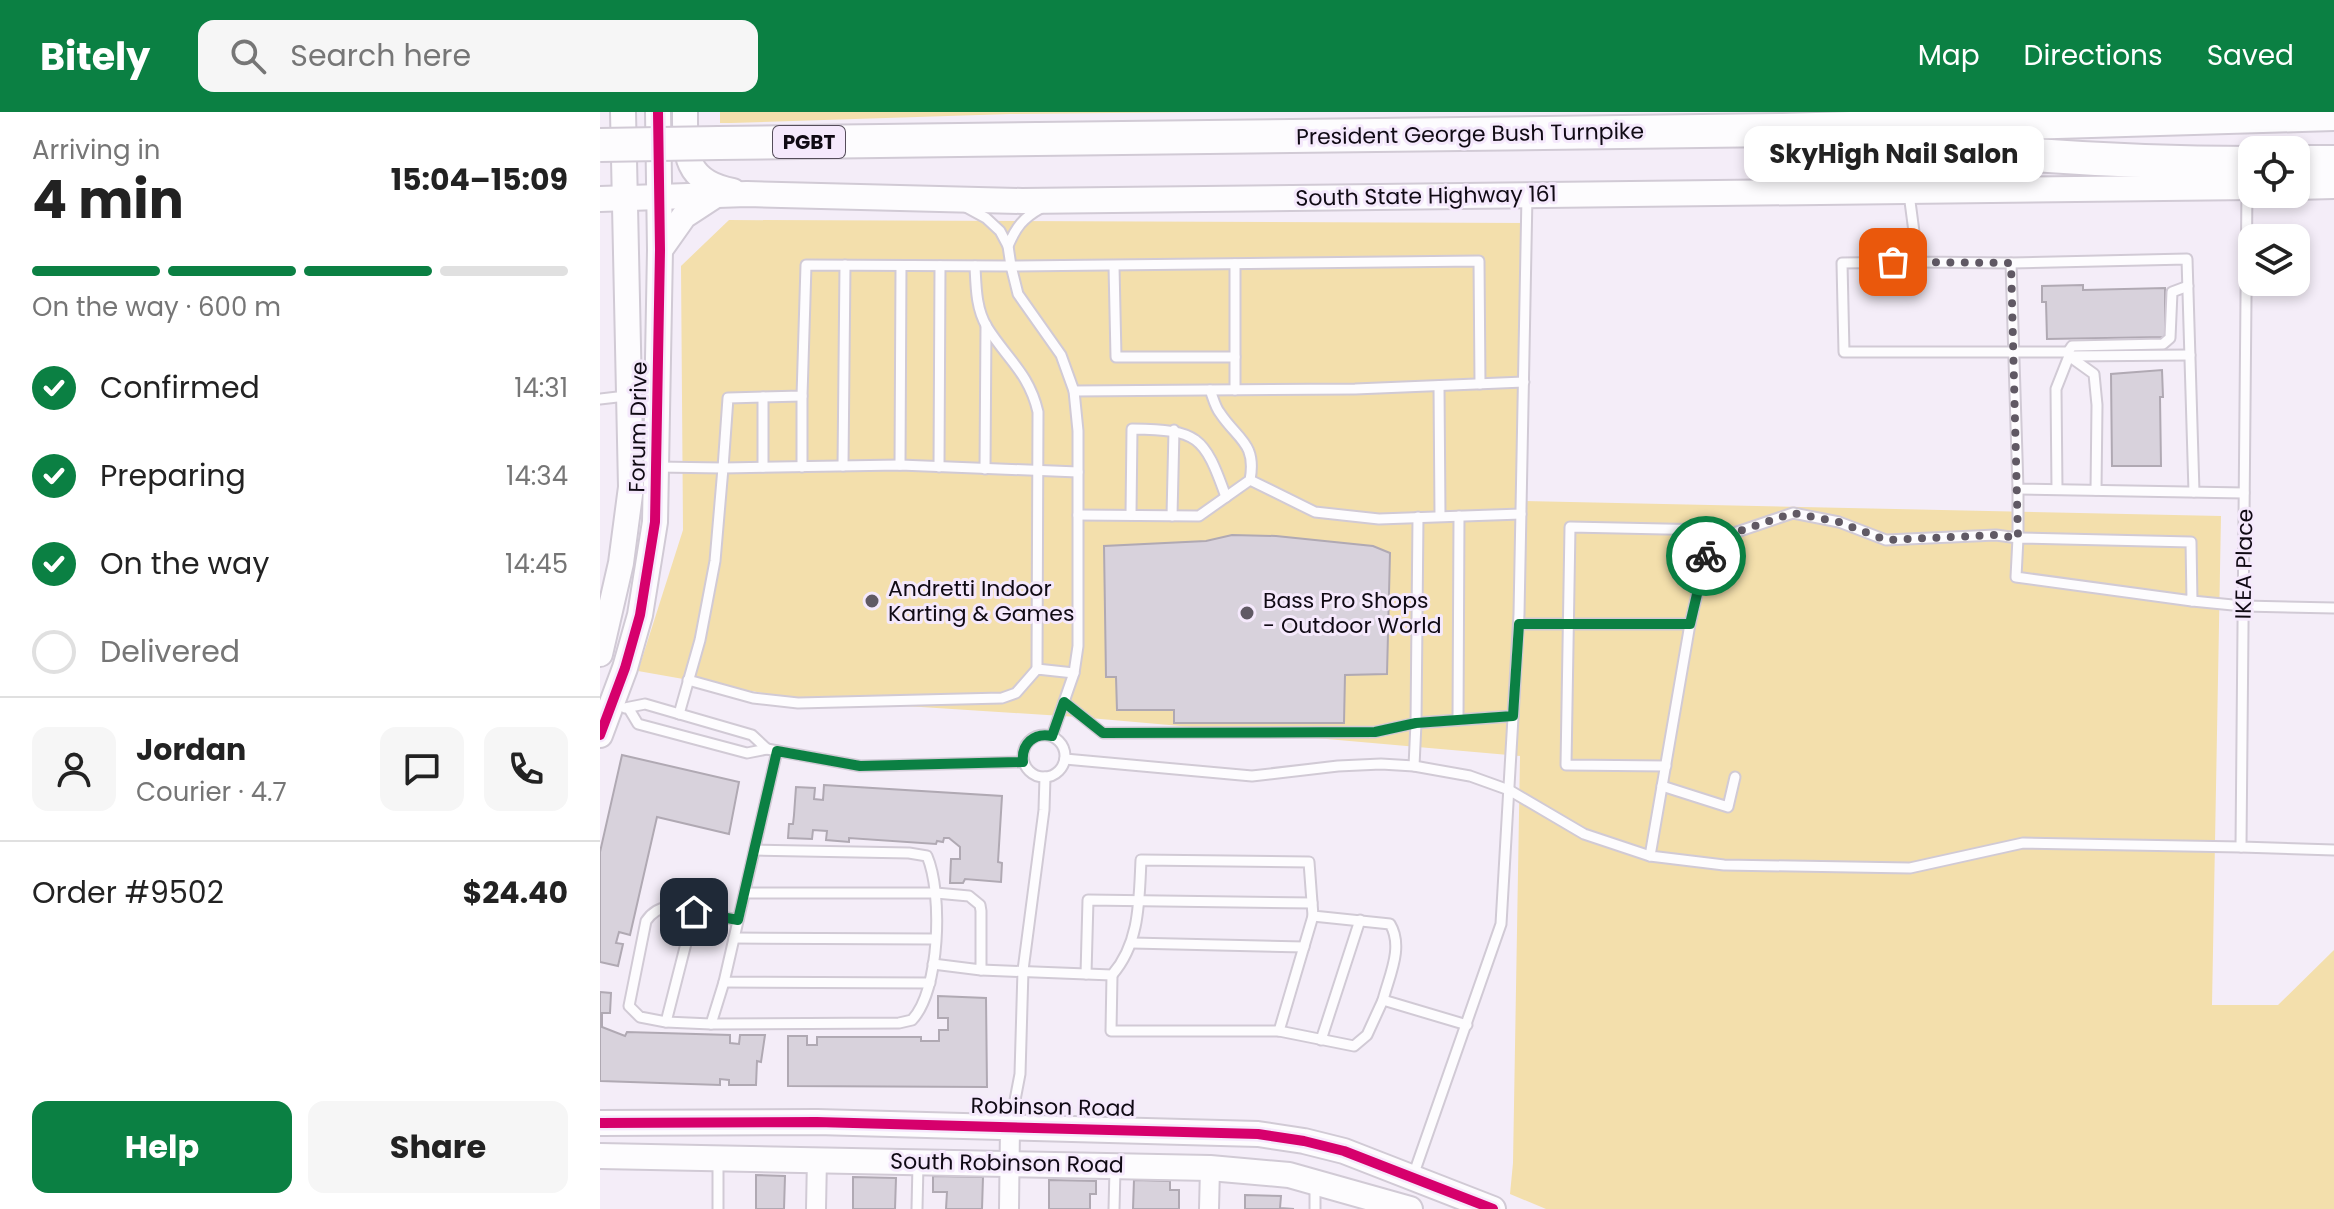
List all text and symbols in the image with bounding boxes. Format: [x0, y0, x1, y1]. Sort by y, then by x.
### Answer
search box [198, 20, 758, 92]
text: Bitely [40, 30, 150, 83]
icon: search [226, 34, 270, 78]
text: Search here [290, 34, 471, 77]
text: Map [1918, 36, 1980, 75]
text: Directions [2024, 36, 2163, 75]
text: Saved [2207, 36, 2294, 75]
street label: President George Bush Turnpike [1296, 115, 1644, 153]
road number: PGBT [773, 126, 845, 158]
callout: SkyHigh Nail Salon [1743, 126, 2043, 182]
text: Arriving in [32, 132, 161, 168]
text: SkyHigh Nail Salon [1769, 136, 2019, 172]
map controls [2238, 136, 2310, 296]
button: locate [2238, 136, 2310, 208]
text: 15:04–15:09 [391, 158, 568, 201]
text: 4 min [32, 163, 184, 236]
street label: South State Highway 161 [1295, 178, 1557, 214]
button: layers [2238, 224, 2310, 296]
pin [1859, 228, 1927, 296]
icon: bag [1871, 240, 1915, 284]
text: On the way · 600 m [32, 289, 281, 325]
street label: Forum Drive [621, 361, 655, 493]
icon: check [32, 366, 76, 410]
text: Confirmed [100, 366, 260, 409]
text: 14:31 [514, 370, 568, 406]
icon: check [32, 454, 76, 498]
text: Preparing [100, 454, 246, 497]
text: 14:34 [506, 458, 568, 494]
street label: IKEA Place [2228, 508, 2260, 620]
courier [1666, 516, 1746, 596]
icon: bike [1684, 534, 1728, 578]
icon: check [32, 542, 76, 586]
text: On the way [100, 542, 269, 585]
text: 14:45 [505, 546, 568, 582]
place label: Andretti Indoor Karting & Games [888, 573, 1074, 629]
place label: Bass Pro Shops - Outdoor World [1263, 585, 1442, 641]
marker: Andretti Indoor Karting & Games [863, 592, 881, 610]
marker: Bass Pro Shops - Outdoor World [1238, 604, 1256, 622]
text: Delivered [100, 630, 240, 673]
button: person [32, 727, 116, 811]
button: chat [380, 727, 464, 811]
button: phone [484, 727, 568, 811]
text: Jordan [136, 728, 246, 771]
text: Courier · 4.7 [136, 774, 287, 810]
text: Order #9502 [32, 871, 224, 914]
text: $24.40 [462, 871, 568, 914]
pin [660, 878, 728, 946]
icon: home [672, 890, 716, 934]
street label: Robinson Road [970, 1090, 1136, 1124]
button: Help [32, 1101, 292, 1193]
button: Share [308, 1101, 568, 1193]
street label: South Robinson Road [890, 1145, 1124, 1181]

